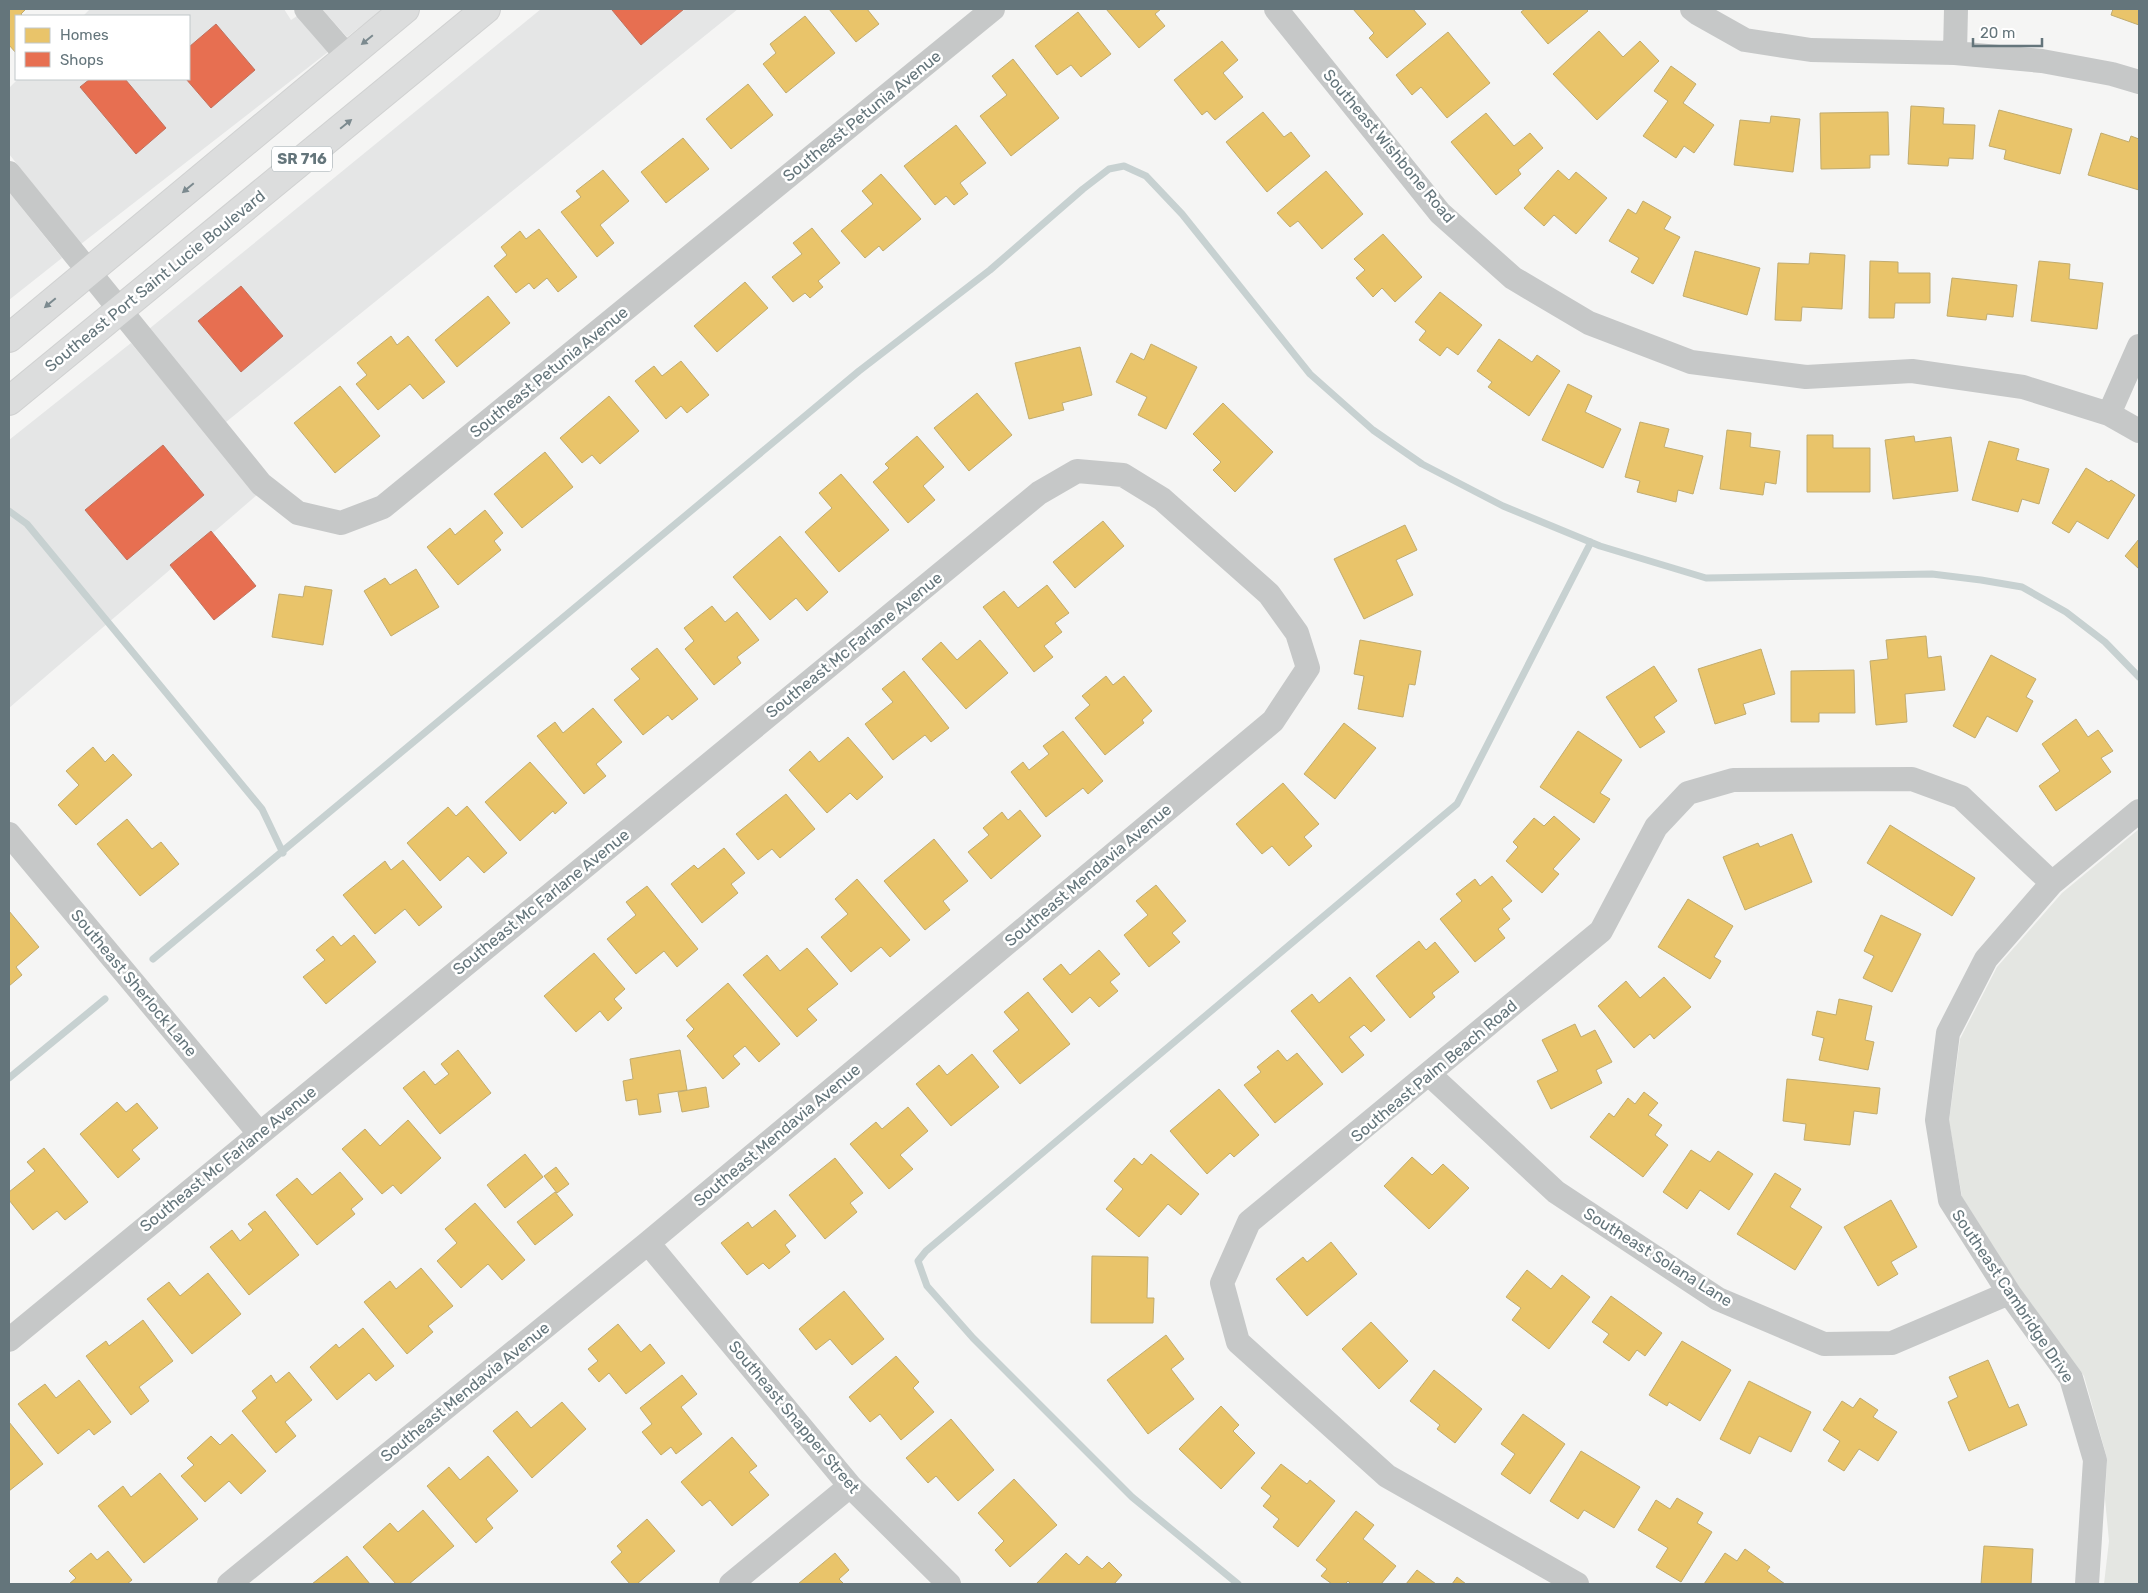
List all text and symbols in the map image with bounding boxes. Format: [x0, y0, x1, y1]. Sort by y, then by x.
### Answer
legend [15, 15, 190, 80]
scale bar [1973, 15, 2042, 47]
text: 20 m [1980, 24, 2015, 42]
text: Homes [60, 26, 109, 44]
one-way arrow [361, 34, 374, 45]
street label: Southeast Petunia Avenue [779, 46, 945, 186]
text: Shops [60, 51, 104, 69]
street label: Southeast Wishbone Road [1319, 65, 1459, 227]
one-way arrow [339, 118, 352, 129]
road number: SR 716 [272, 146, 332, 172]
one-way arrow [182, 183, 195, 194]
street label: Southeast Port Saint Lucie Boulevard [41, 186, 269, 376]
one-way arrow [45, 297, 57, 309]
street label: Southeast Petunia Avenue [466, 302, 632, 442]
street label: Southeast Mc Farlane Avenue [762, 568, 946, 722]
street label: Southeast Mendavia Avenue [1001, 800, 1175, 950]
street label: Southeast Mc Farlane Avenue [449, 825, 633, 979]
street label: Southeast Sherlock Lane [67, 906, 201, 1060]
street label: Southeast Palm Beach Road [1347, 996, 1521, 1146]
street label: Southeast Mendavia Avenue [690, 1060, 864, 1210]
street label: Southeast Mc Farlane Avenue [136, 1082, 320, 1236]
street label: Southeast Solana Lane [1580, 1203, 1736, 1311]
street label: Southeast Cambridge Drive [1948, 1206, 2078, 1386]
street label: Southeast Mendavia Avenue [377, 1318, 553, 1466]
street label: Southeast Snapper Street [725, 1337, 863, 1497]

